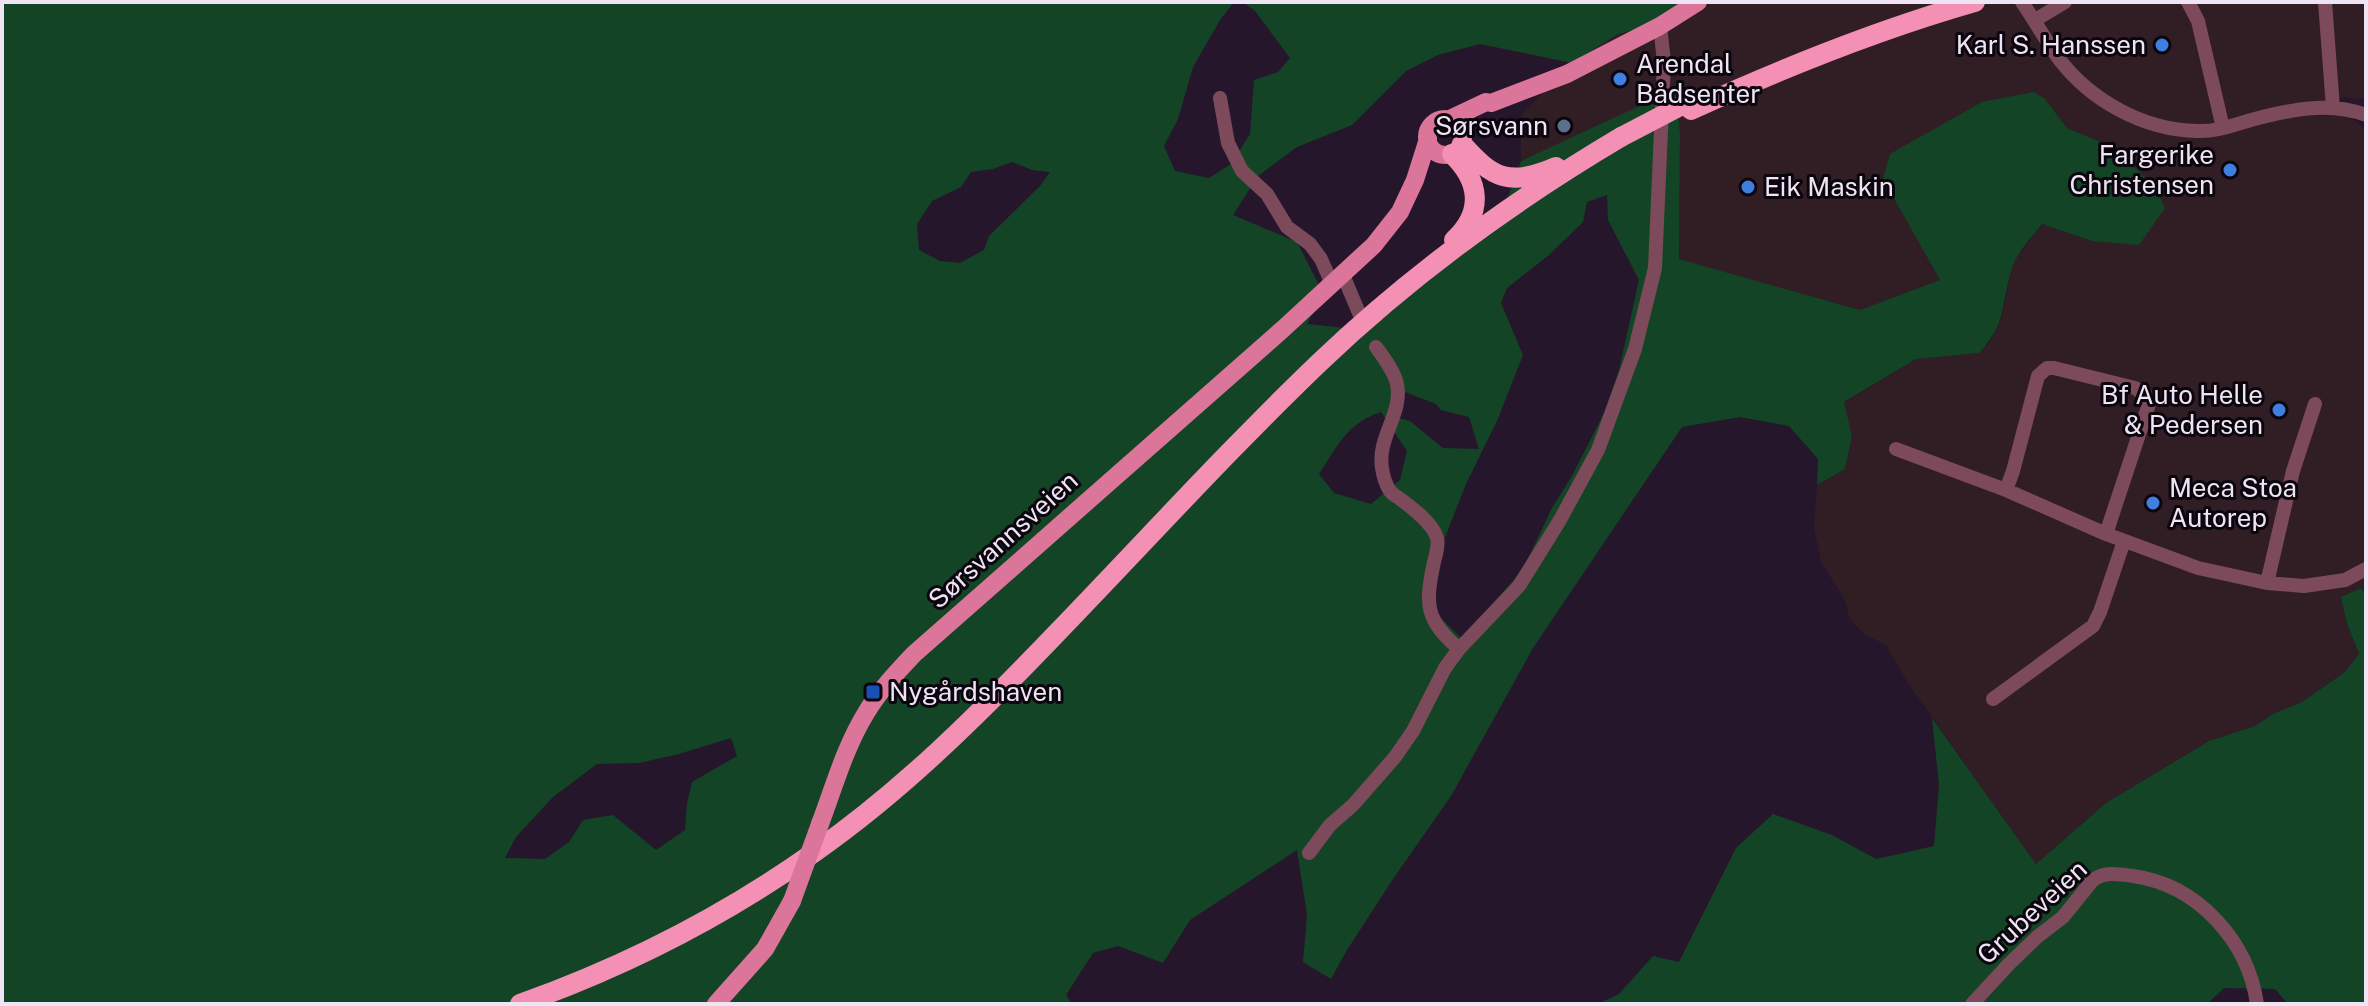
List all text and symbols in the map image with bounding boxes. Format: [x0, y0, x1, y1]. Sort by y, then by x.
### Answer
place label: Karl S. Hanssen [1956, 29, 2146, 60]
marker: Karl S. Hanssen [2153, 36, 2171, 54]
place label: Arendal Bådsenter [1636, 48, 1760, 109]
marker: Arendal Bådsenter [1611, 70, 1629, 88]
place label: Sørsvann [1435, 110, 1548, 141]
marker: Sørsvann [1555, 117, 1573, 135]
place label: Fargerike Christensen [2069, 139, 2214, 200]
marker: Fargerike Christensen [2221, 161, 2239, 179]
place label: Eik Maskin [1764, 171, 1894, 202]
marker: Eik Maskin [1739, 178, 1757, 196]
place label: Bf Auto Helle & Pedersen [2101, 379, 2263, 440]
marker: Bf Auto Helle & Pedersen [2270, 401, 2288, 419]
street label: Sørsvannsveien [922, 465, 1084, 615]
place label: Meca Stoa Autorep [2169, 472, 2297, 533]
marker: Meca Stoa Autorep [2144, 494, 2162, 512]
place label: Nygårdshaven [889, 676, 1062, 707]
marker: Nygårdshaven [864, 683, 882, 701]
street label: Grubeveien [1971, 853, 2093, 970]

